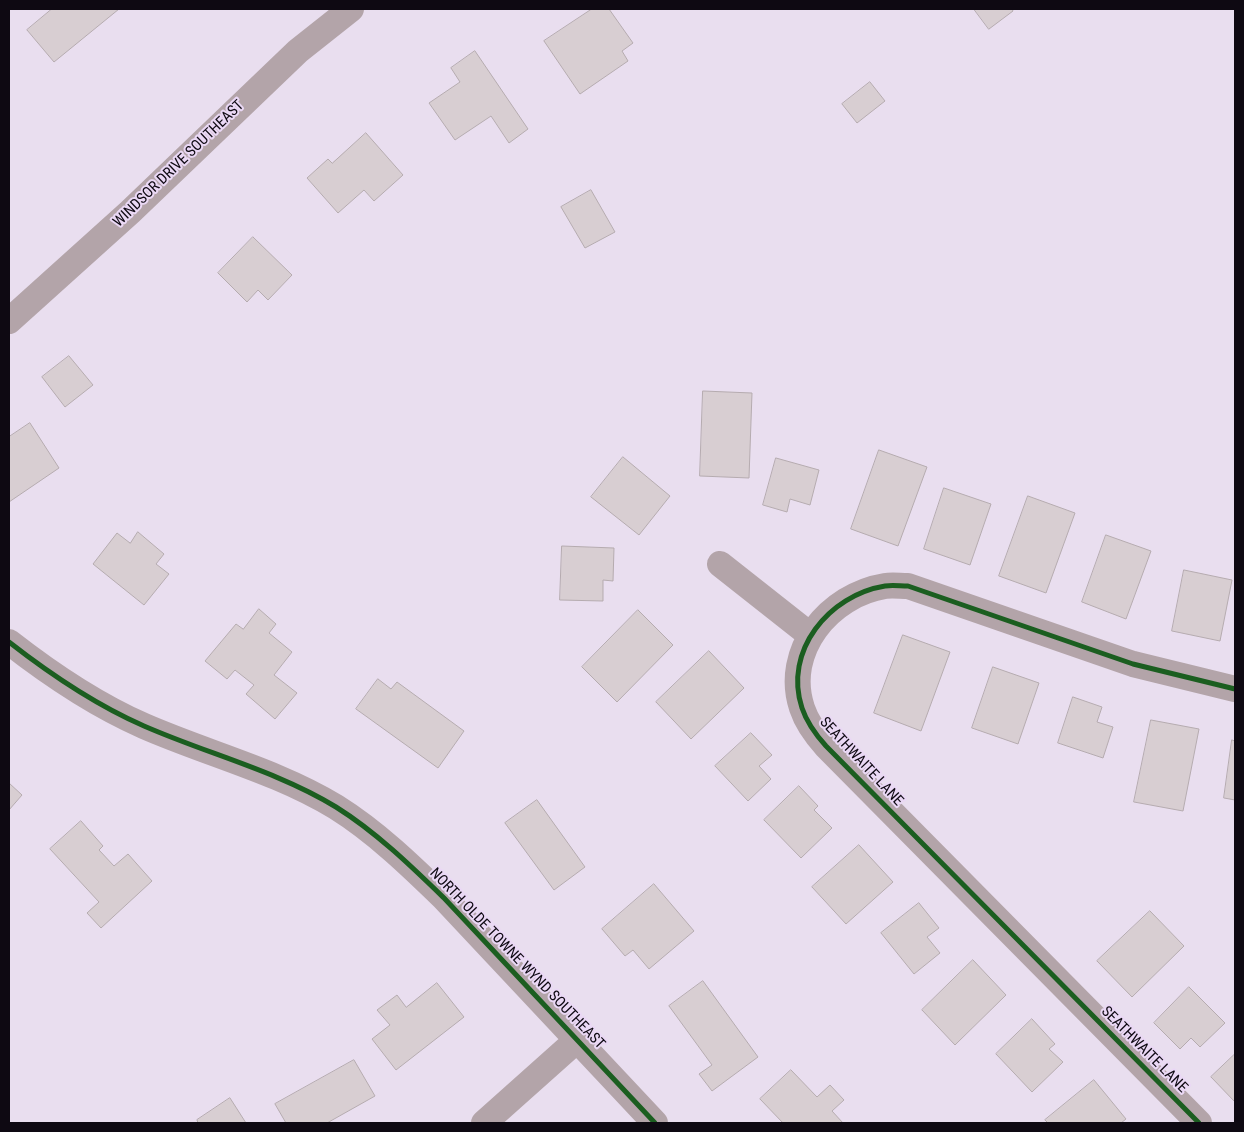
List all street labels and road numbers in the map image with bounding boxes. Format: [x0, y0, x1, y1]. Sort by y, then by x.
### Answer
street label: WINDSOR DRIVE SOUTHEAST [110, 97, 248, 231]
street label: SEATHWAITE LANE [815, 714, 907, 810]
street label: NORTH OLDE TOWNE WYND SOUTHEAST [426, 865, 608, 1053]
street label: SEATHWAITE LANE [1097, 1003, 1191, 1097]

